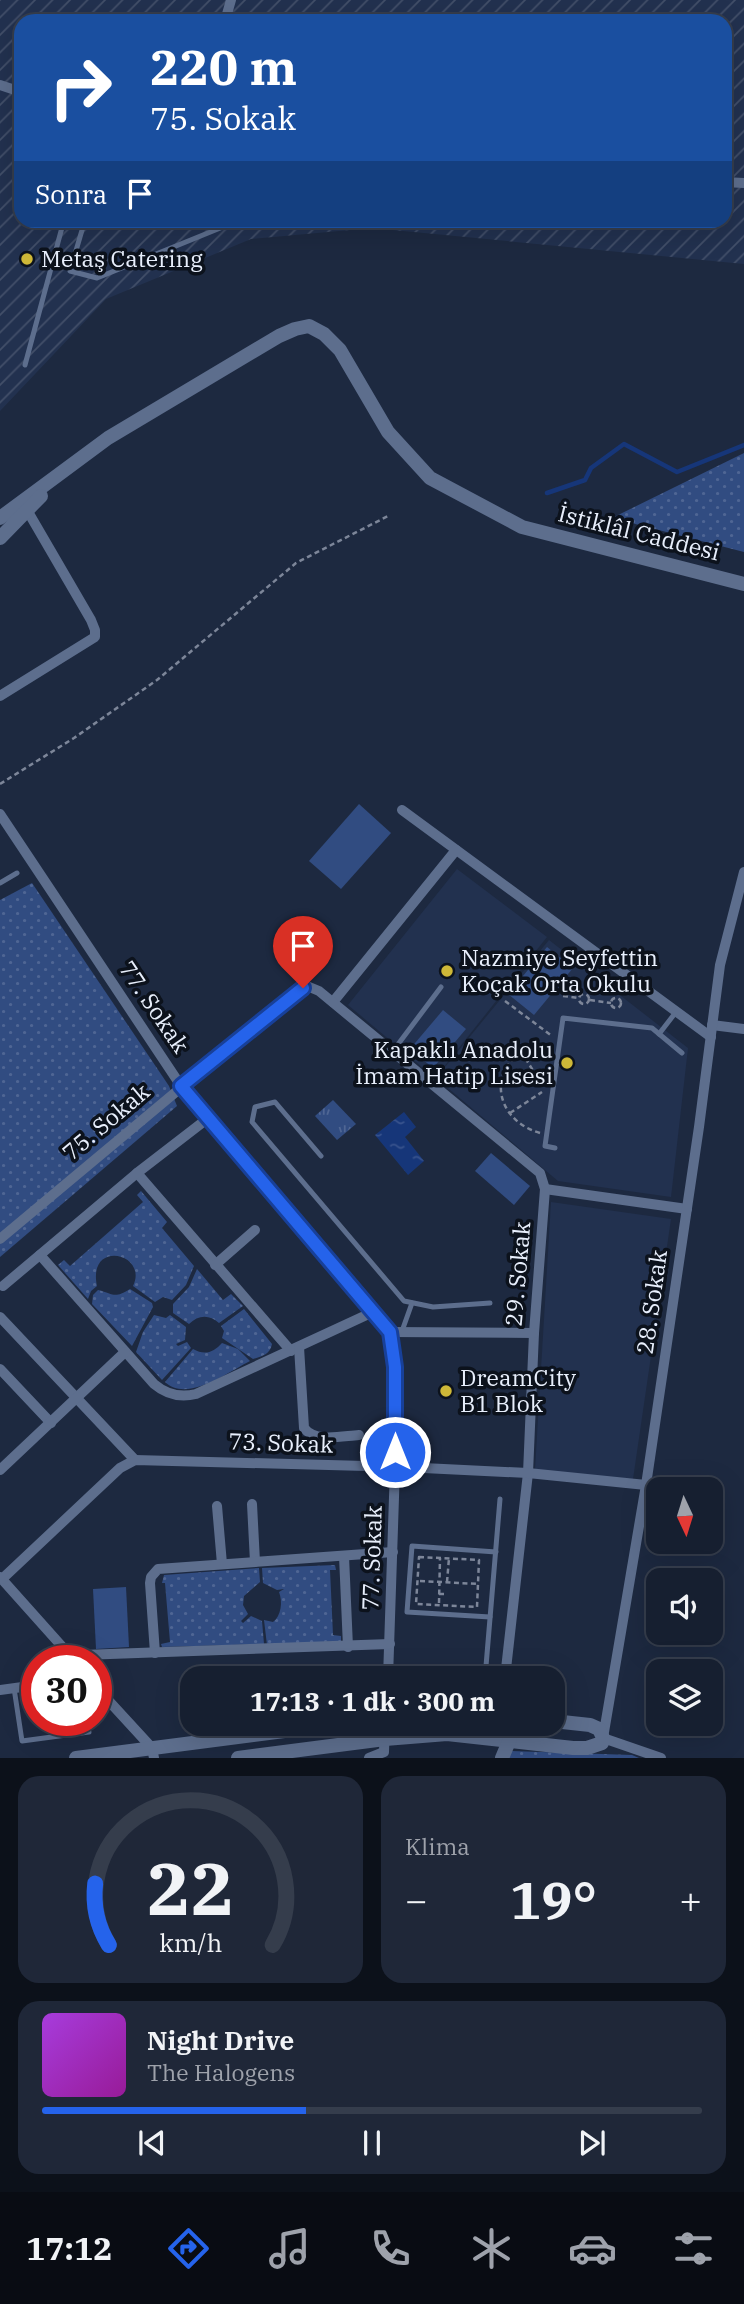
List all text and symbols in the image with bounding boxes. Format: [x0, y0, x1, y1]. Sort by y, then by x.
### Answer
text: 220 m [150, 35, 297, 98]
icon: right [35, 42, 126, 133]
text: 75. Sokak [150, 97, 296, 139]
icon: arrive [121, 175, 159, 213]
text: Sonra [35, 177, 107, 211]
place label: Metaş Catering [41, 243, 203, 273]
marker: Metaş Catering [19, 251, 35, 267]
street label: İstiklâl Caddesi [555, 497, 723, 567]
pin [273, 916, 333, 988]
icon: arrive [284, 927, 322, 965]
place label: Nazmiye Seyfettin Koçak Orta Okulu [461, 942, 658, 998]
street label: 77. Sokak [113, 955, 197, 1059]
marker: Nazmiye Seyfettin Koçak Orta Okulu [439, 963, 455, 979]
place label: Kapaklı Anadolu İmam Hatip Lisesi [355, 1034, 553, 1090]
marker: Kapaklı Anadolu İmam Hatip Lisesi [559, 1055, 575, 1071]
street label: 75. Sokak [55, 1076, 156, 1166]
street label: 29. Sokak [497, 1220, 537, 1328]
street label: 28. Sokak [629, 1247, 673, 1356]
place label: DreamCity B1 Blok [460, 1362, 577, 1418]
marker: DreamCity B1 Blok [438, 1383, 454, 1399]
position arrow [358, 1415, 432, 1489]
street label: 73. Sokak [228, 1425, 335, 1459]
north arrow [646, 1477, 723, 1554]
map controls [646, 1477, 723, 1736]
street label: 77. Sokak [354, 1504, 388, 1611]
button: sound [646, 1568, 723, 1645]
speed limit sign: 30 [21, 1645, 112, 1736]
button: layers [646, 1659, 723, 1736]
text: 17:13 · 1 dk · 300 m [250, 1684, 495, 1718]
text: Klima [405, 1831, 470, 1861]
text: 22 [147, 1841, 234, 1936]
text: 19° [510, 1866, 597, 1933]
text: − [405, 1875, 428, 1924]
text: + [679, 1875, 702, 1924]
text: km/h [159, 1926, 222, 1959]
text: Night Drive [147, 2023, 294, 2057]
text: The Halogens [147, 2057, 295, 2087]
icon: previous [133, 2124, 171, 2162]
icon: pause [353, 2124, 391, 2162]
icon: next [573, 2124, 611, 2162]
icon: directions [164, 2224, 213, 2273]
icon: music [265, 2224, 314, 2273]
icon: phone [366, 2224, 415, 2273]
icon: climate [467, 2224, 516, 2273]
icon: car [568, 2224, 617, 2273]
icon: filters [669, 2224, 718, 2273]
text: 17:12 [26, 2227, 112, 2269]

